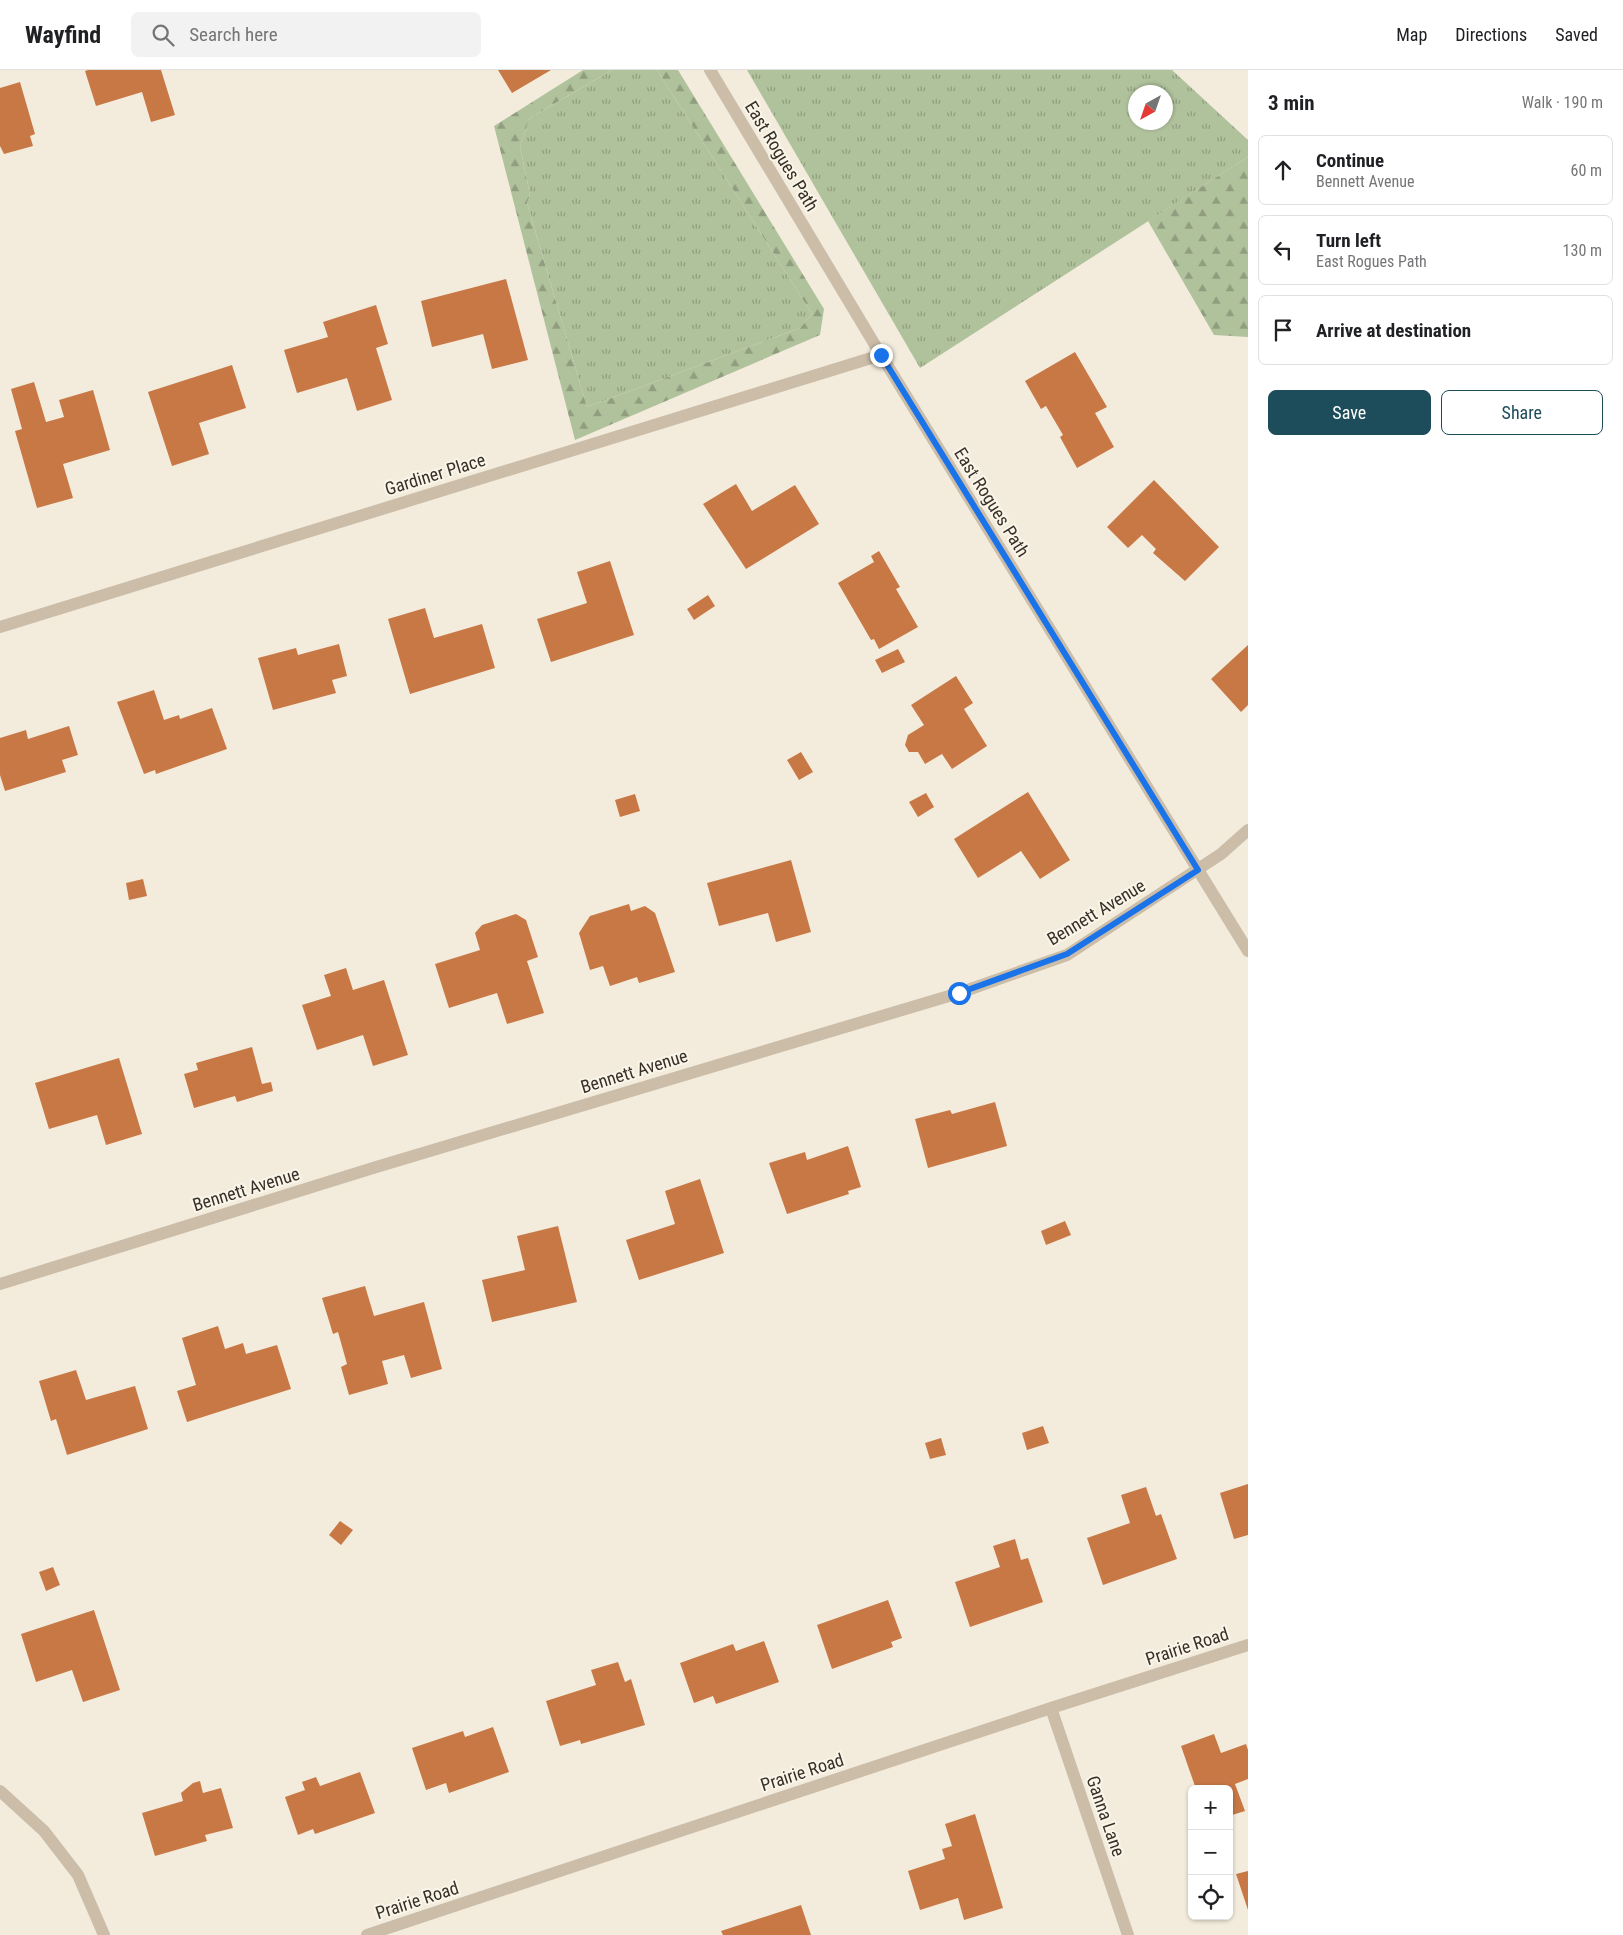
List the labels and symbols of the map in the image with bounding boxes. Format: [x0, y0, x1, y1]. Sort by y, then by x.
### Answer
north arrow [1128, 85, 1173, 130]
street label: East Rogues Path [741, 97, 823, 215]
route end [870, 344, 893, 367]
street label: East Rogues Path [950, 444, 1034, 560]
street label: Gardiner Place [382, 449, 488, 499]
street label: Bennett Avenue [1043, 874, 1149, 950]
route start [948, 982, 971, 1005]
street label: Bennett Avenue [578, 1045, 690, 1097]
street label: Bennett Avenue [190, 1163, 302, 1215]
street label: Prairie Road [1143, 1623, 1231, 1669]
street label: Prairie Road [758, 1749, 846, 1795]
street label: Ganna Lane [1082, 1773, 1130, 1859]
street label: Prairie Road [373, 1877, 461, 1923]

